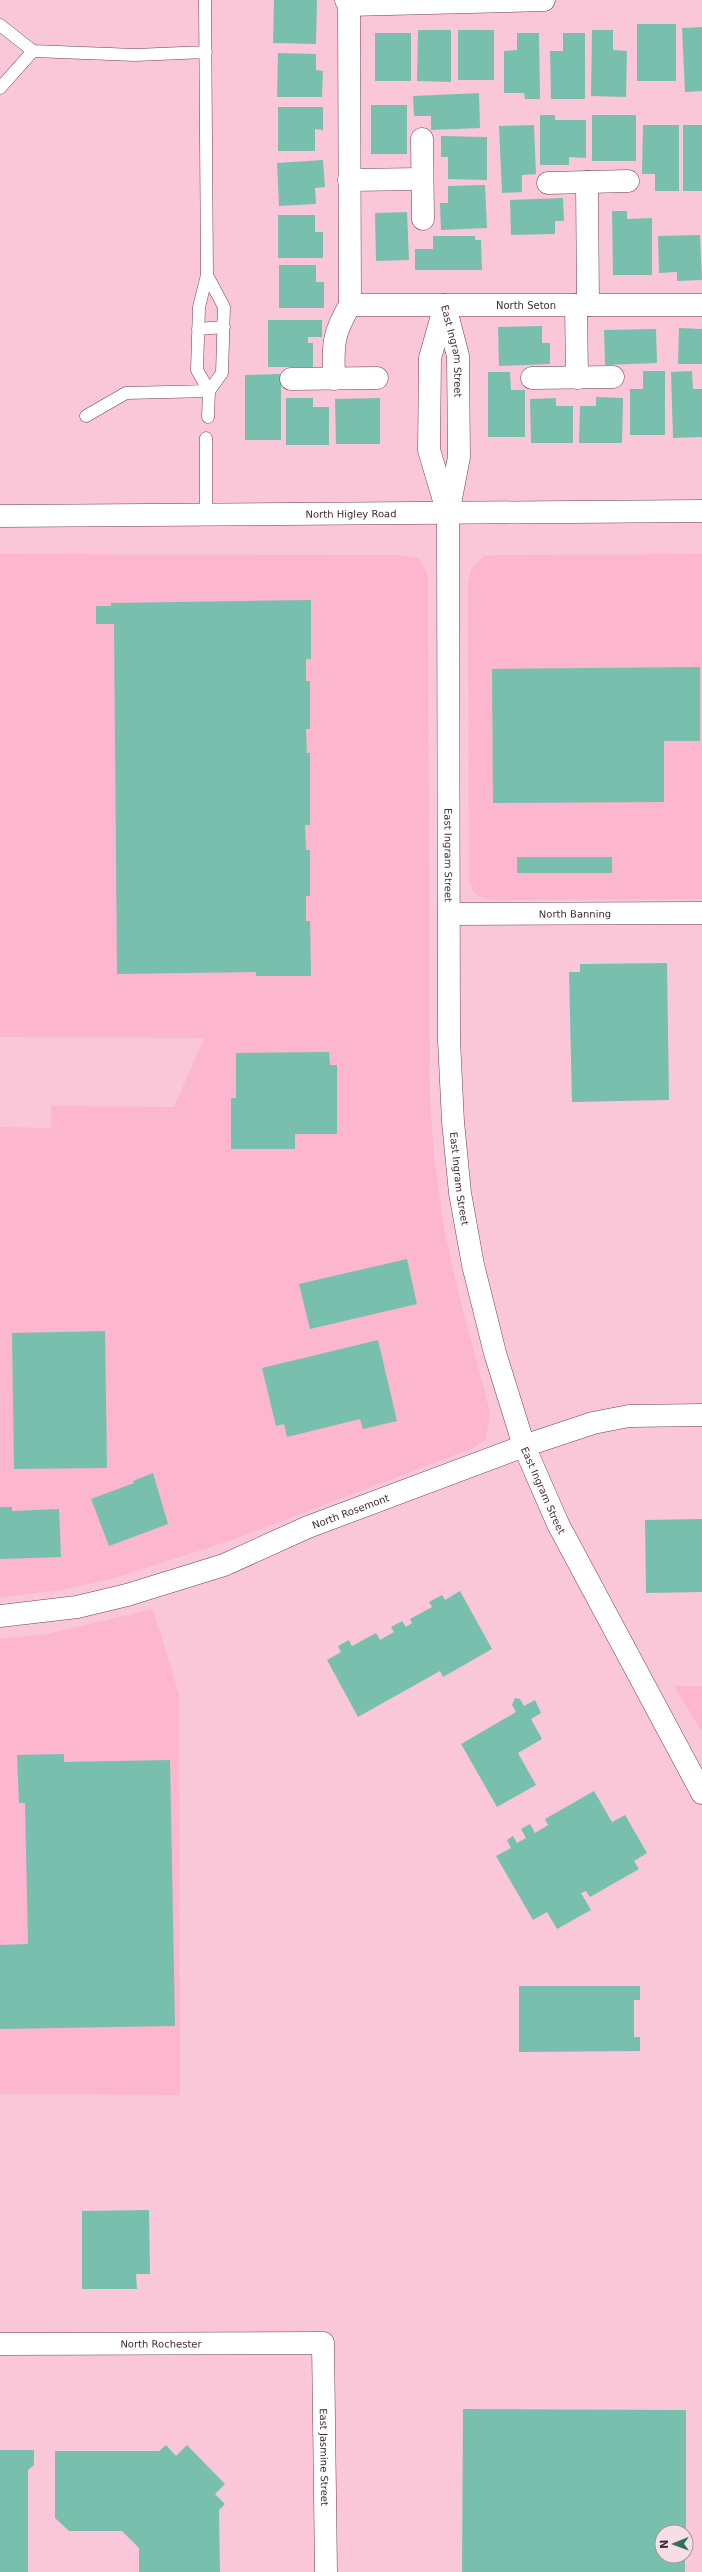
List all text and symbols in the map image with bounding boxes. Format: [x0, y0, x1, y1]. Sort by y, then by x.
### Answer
street label: North Seton [496, 300, 556, 311]
street label: East Ingram Street [439, 304, 464, 398]
street label: North Higley Road [305, 508, 397, 519]
street label: East Ingram Street [443, 808, 454, 902]
street label: North Banning [539, 908, 611, 919]
street label: East Ingram Street [448, 1131, 471, 1226]
street label: East Ingram Street [519, 1445, 568, 1536]
street label: North Rosemont [310, 1492, 391, 1531]
street label: North Rochester [120, 2338, 203, 2349]
street label: East Jasmine Street [318, 2408, 331, 2506]
north arrow [654, 2524, 694, 2564]
text: N [658, 2539, 671, 2549]

